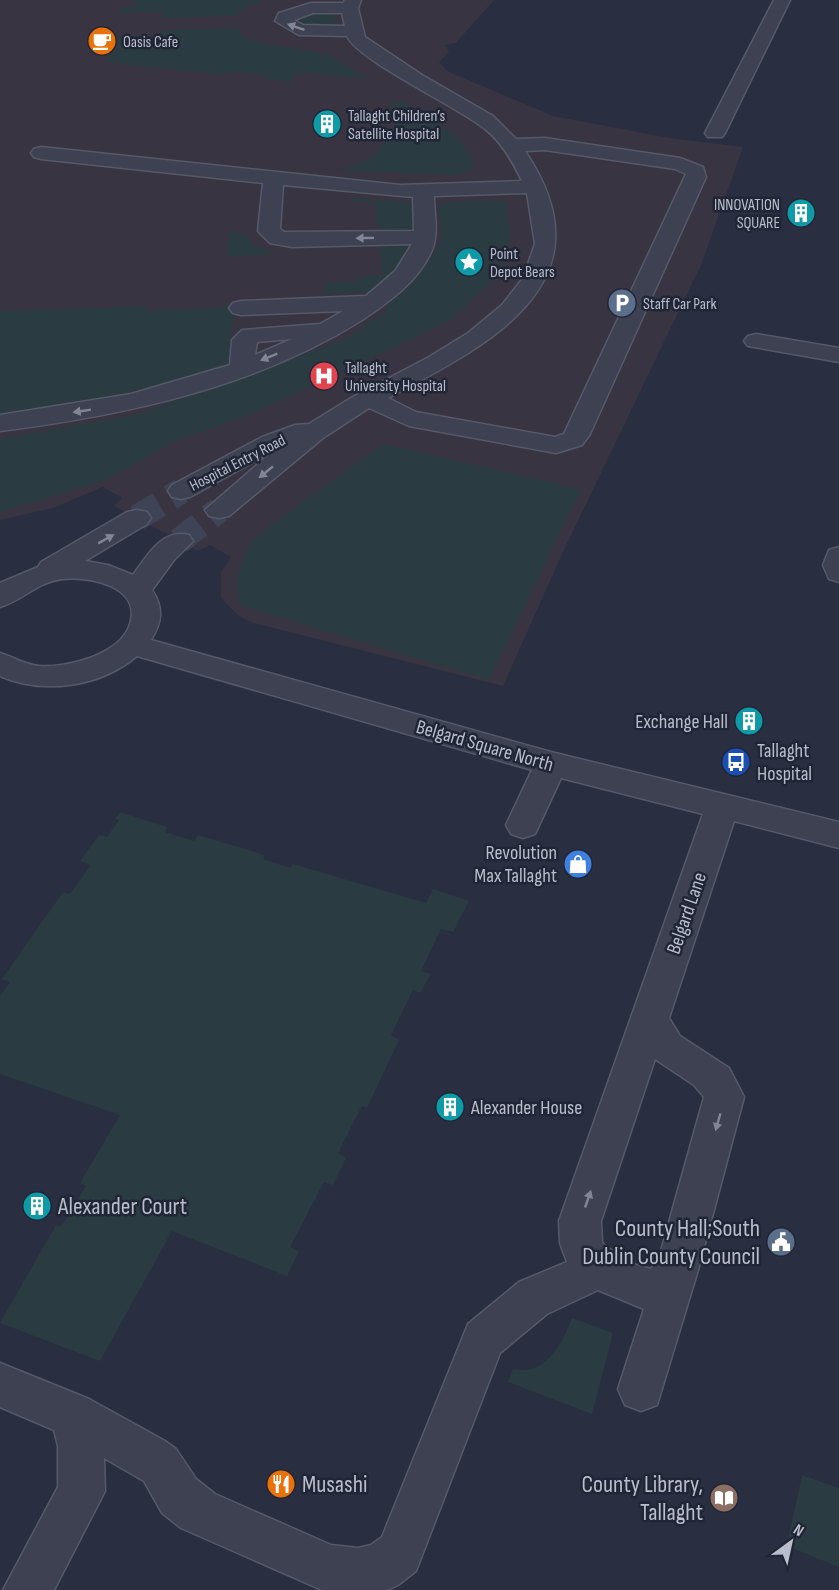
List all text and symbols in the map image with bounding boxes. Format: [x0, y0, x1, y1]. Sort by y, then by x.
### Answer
one-way arrow [287, 22, 305, 31]
cafe icon: Oasis Cafe [86, 25, 118, 57]
place label: Oasis Cafe [123, 33, 178, 52]
place label: Tallaght Children’s Satellite Hospital [348, 107, 446, 144]
building icon: Tallaght Children’s Satellite Hospital [311, 108, 343, 140]
place label: INNOVATION SQUARE [714, 196, 780, 233]
building icon: INNOVATION SQUARE [785, 197, 817, 229]
one-way arrow [355, 233, 374, 243]
place label: Point Depot Bears [490, 245, 555, 282]
place icon: Point Depot Bears [453, 246, 485, 278]
parking icon: Staff Car Park [606, 287, 638, 319]
place label: Staff Car Park [643, 295, 717, 314]
one-way arrow [260, 353, 278, 362]
place label: Tallaght University Hospital [345, 359, 446, 396]
hospital icon: Tallaght University Hospital [308, 360, 340, 392]
one-way arrow [73, 407, 92, 416]
street label: Hospital Entry Road [187, 431, 289, 496]
one-way arrow [259, 465, 274, 478]
one-way arrow [98, 534, 115, 544]
building icon: Exchange Hall [733, 705, 765, 737]
place label: Exchange Hall [635, 710, 728, 734]
street label: Belgard Square North [413, 715, 556, 777]
place label: Tallaght Hospital [757, 739, 812, 786]
bus stop icon: Tallaght Hospital [720, 746, 752, 778]
place label: Revolution Max Tallaght [474, 841, 557, 888]
shop icon: Revolution Max Tallaght [562, 848, 594, 880]
street label: Belgard Lane [662, 869, 712, 957]
building icon: Alexander House [434, 1091, 466, 1123]
place label: Alexander House [470, 1096, 582, 1120]
one-way arrow [713, 1113, 722, 1131]
building icon: Alexander Court [21, 1190, 53, 1222]
one-way arrow [583, 1190, 593, 1208]
place label: Alexander Court [57, 1192, 187, 1221]
place label: County Hall;South Dublin County Council [582, 1214, 760, 1271]
public building icon: County Hall;South Dublin County Council [765, 1226, 797, 1258]
restaurant icon: Musashi [265, 1468, 297, 1500]
place label: Musashi [302, 1470, 367, 1499]
place label: County Library, Tallaght [582, 1470, 703, 1527]
library icon: County Library, Tallaght [708, 1482, 740, 1514]
north arrow [761, 1512, 821, 1572]
text: N [790, 1520, 807, 1541]

